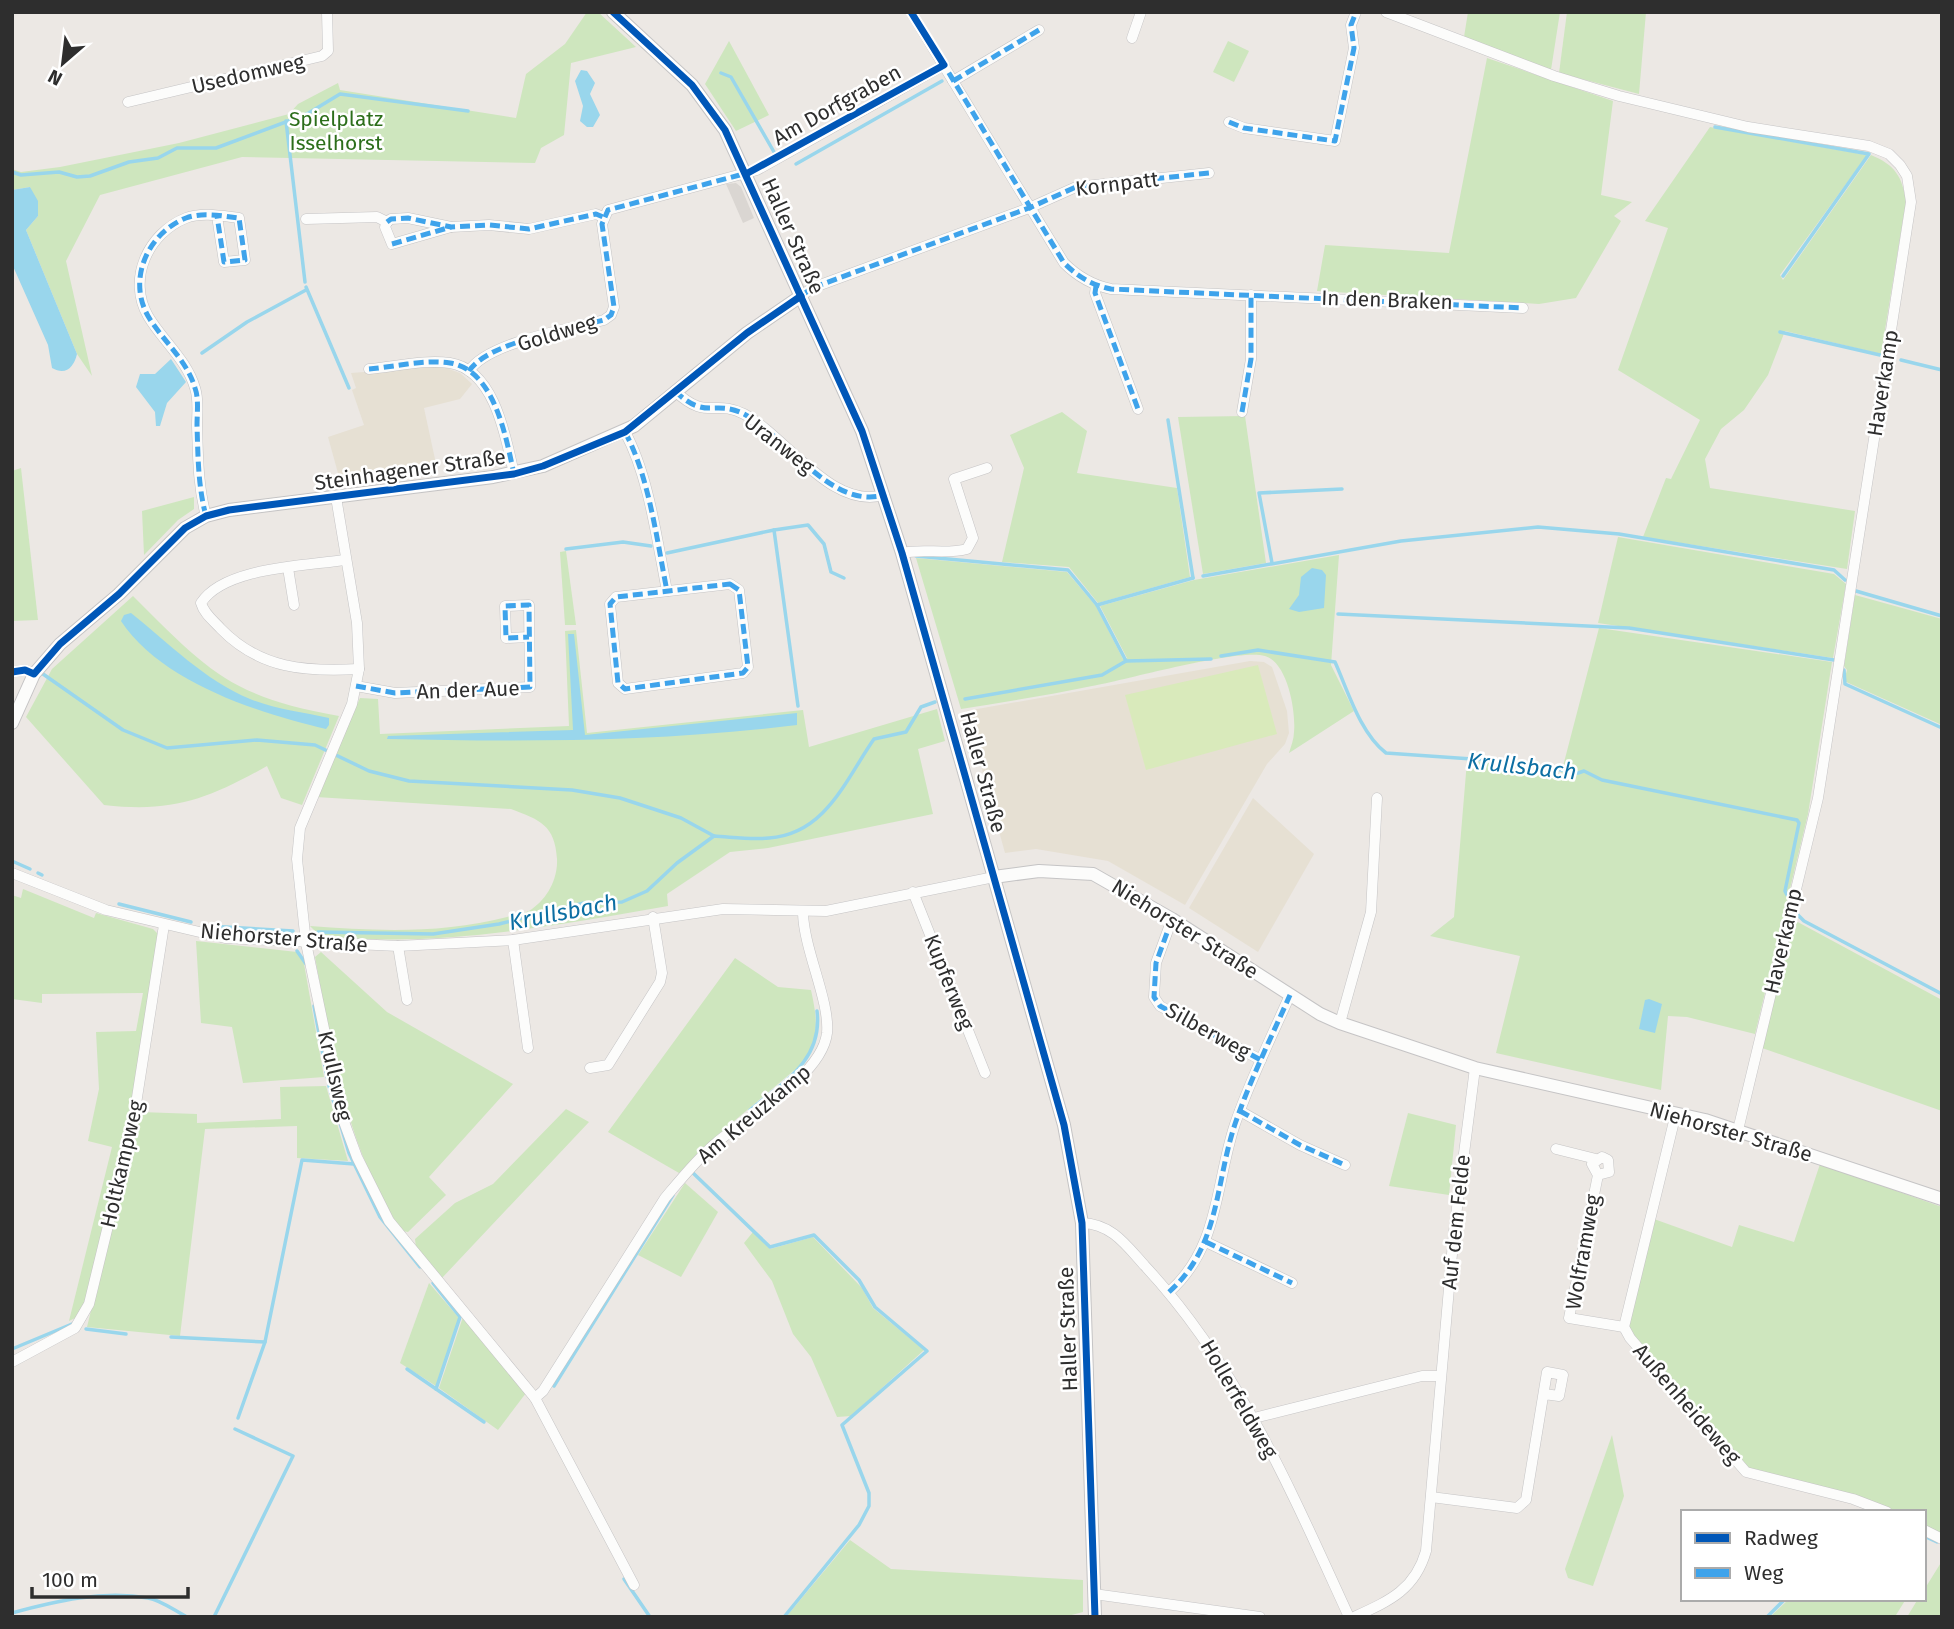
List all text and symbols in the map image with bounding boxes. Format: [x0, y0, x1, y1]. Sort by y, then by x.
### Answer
north arrow [28, 28, 98, 98]
street label: Usedomweg [189, 48, 307, 100]
street label: Am Dorfgraben [768, 59, 906, 151]
text: N [44, 64, 66, 91]
park label: Spielplatz Isselhorst [289, 106, 383, 156]
street label: Kornpatt [1074, 166, 1160, 202]
street label: Haller Straße [756, 174, 830, 298]
street label: In den Braken [1321, 285, 1453, 315]
street label: Goldweg [514, 309, 600, 357]
street label: Haverkamp [1862, 328, 1904, 438]
street label: Uranweg [739, 408, 820, 480]
street label: Steinhagener Straße [313, 444, 507, 496]
street label: An der Aue [416, 675, 520, 705]
street label: Haller Straße [954, 708, 1012, 836]
water label: Krullsbach [1466, 746, 1578, 786]
street label: Niehorster Straße [1107, 873, 1263, 985]
street label: Haverkamp [1758, 886, 1808, 996]
water label: Krullsbach [506, 888, 620, 936]
street label: Niehorster Straße [199, 918, 369, 958]
street label: Kupferweg [918, 930, 980, 1034]
street label: Silberweg [1161, 997, 1255, 1065]
street label: Krullsweg [312, 1028, 358, 1124]
street label: Am Kreuzkamp [692, 1059, 816, 1169]
street label: Niehorster Straße [1647, 1096, 1815, 1168]
street label: Holtkampweg [95, 1098, 149, 1230]
street label: Auf dem Felde [1436, 1153, 1476, 1291]
street label: Wolframweg [1560, 1192, 1606, 1312]
street label: Haller Straße [1053, 1266, 1083, 1392]
street label: Hollerfeldweg [1195, 1335, 1283, 1463]
street label: Außenheideweg [1627, 1338, 1747, 1470]
legend [1681, 1510, 1926, 1601]
text: Radweg [1744, 1525, 1818, 1551]
scale bar [32, 1556, 187, 1600]
text: Weg [1744, 1560, 1784, 1586]
text: 100 m [42, 1567, 98, 1593]

